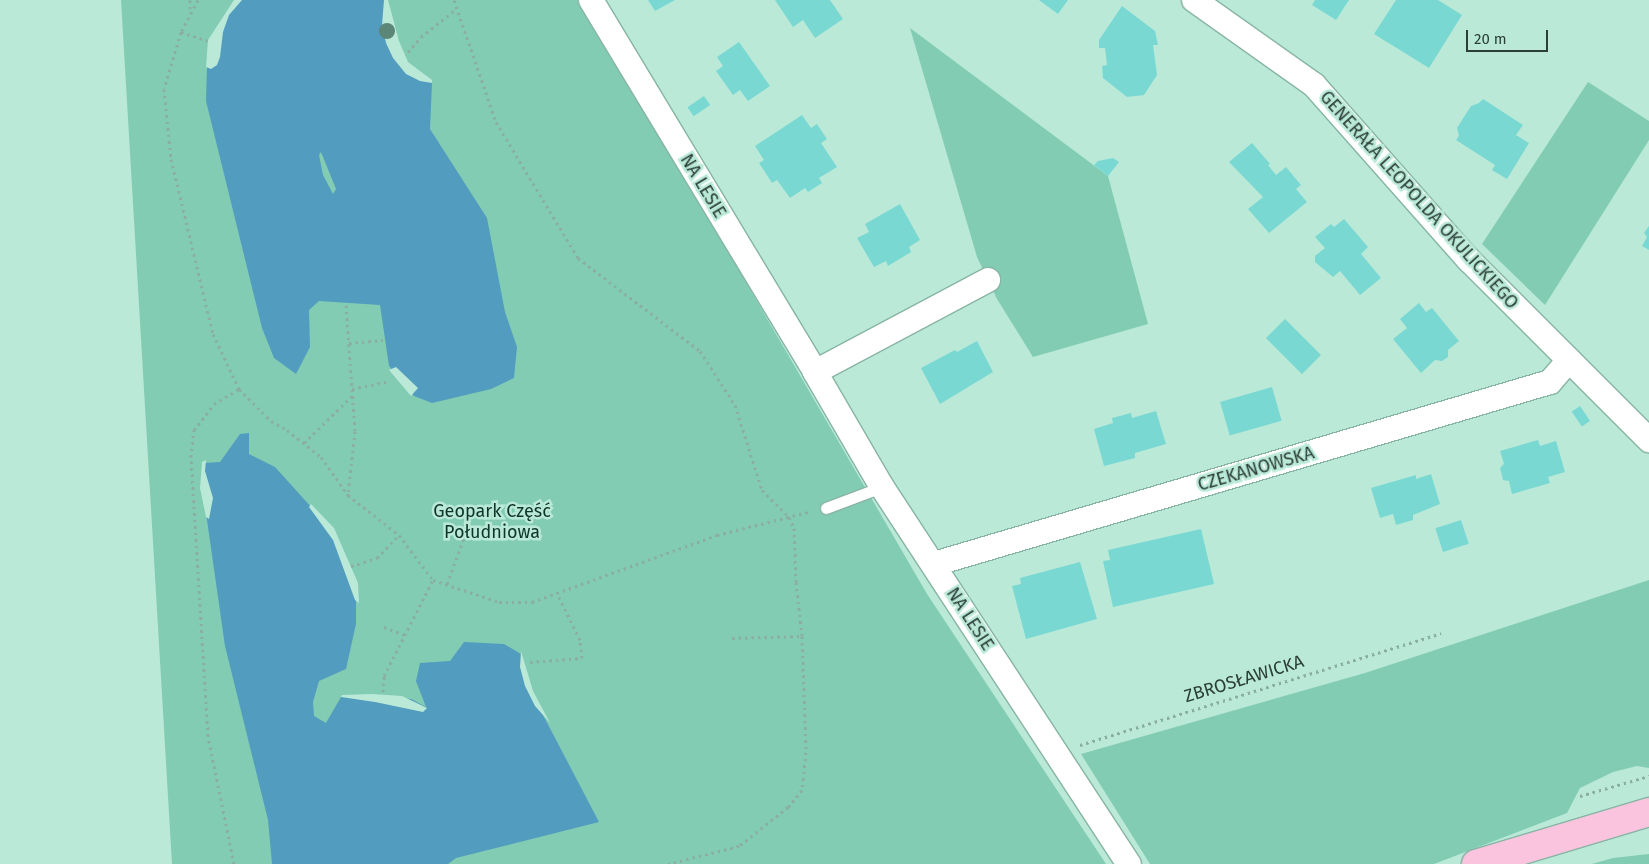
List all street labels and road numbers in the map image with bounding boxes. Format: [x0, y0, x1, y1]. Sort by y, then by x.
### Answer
street label: GENERAŁA LEOPOLDA OKULICKIEGO [1315, 87, 1523, 313]
street label: NA LESIE [676, 150, 730, 222]
street label: CZEKANOWSKA [1195, 442, 1317, 496]
street label: NA LESIE [942, 584, 998, 654]
street label: ZBROSŁAWICKA [1182, 651, 1306, 707]

